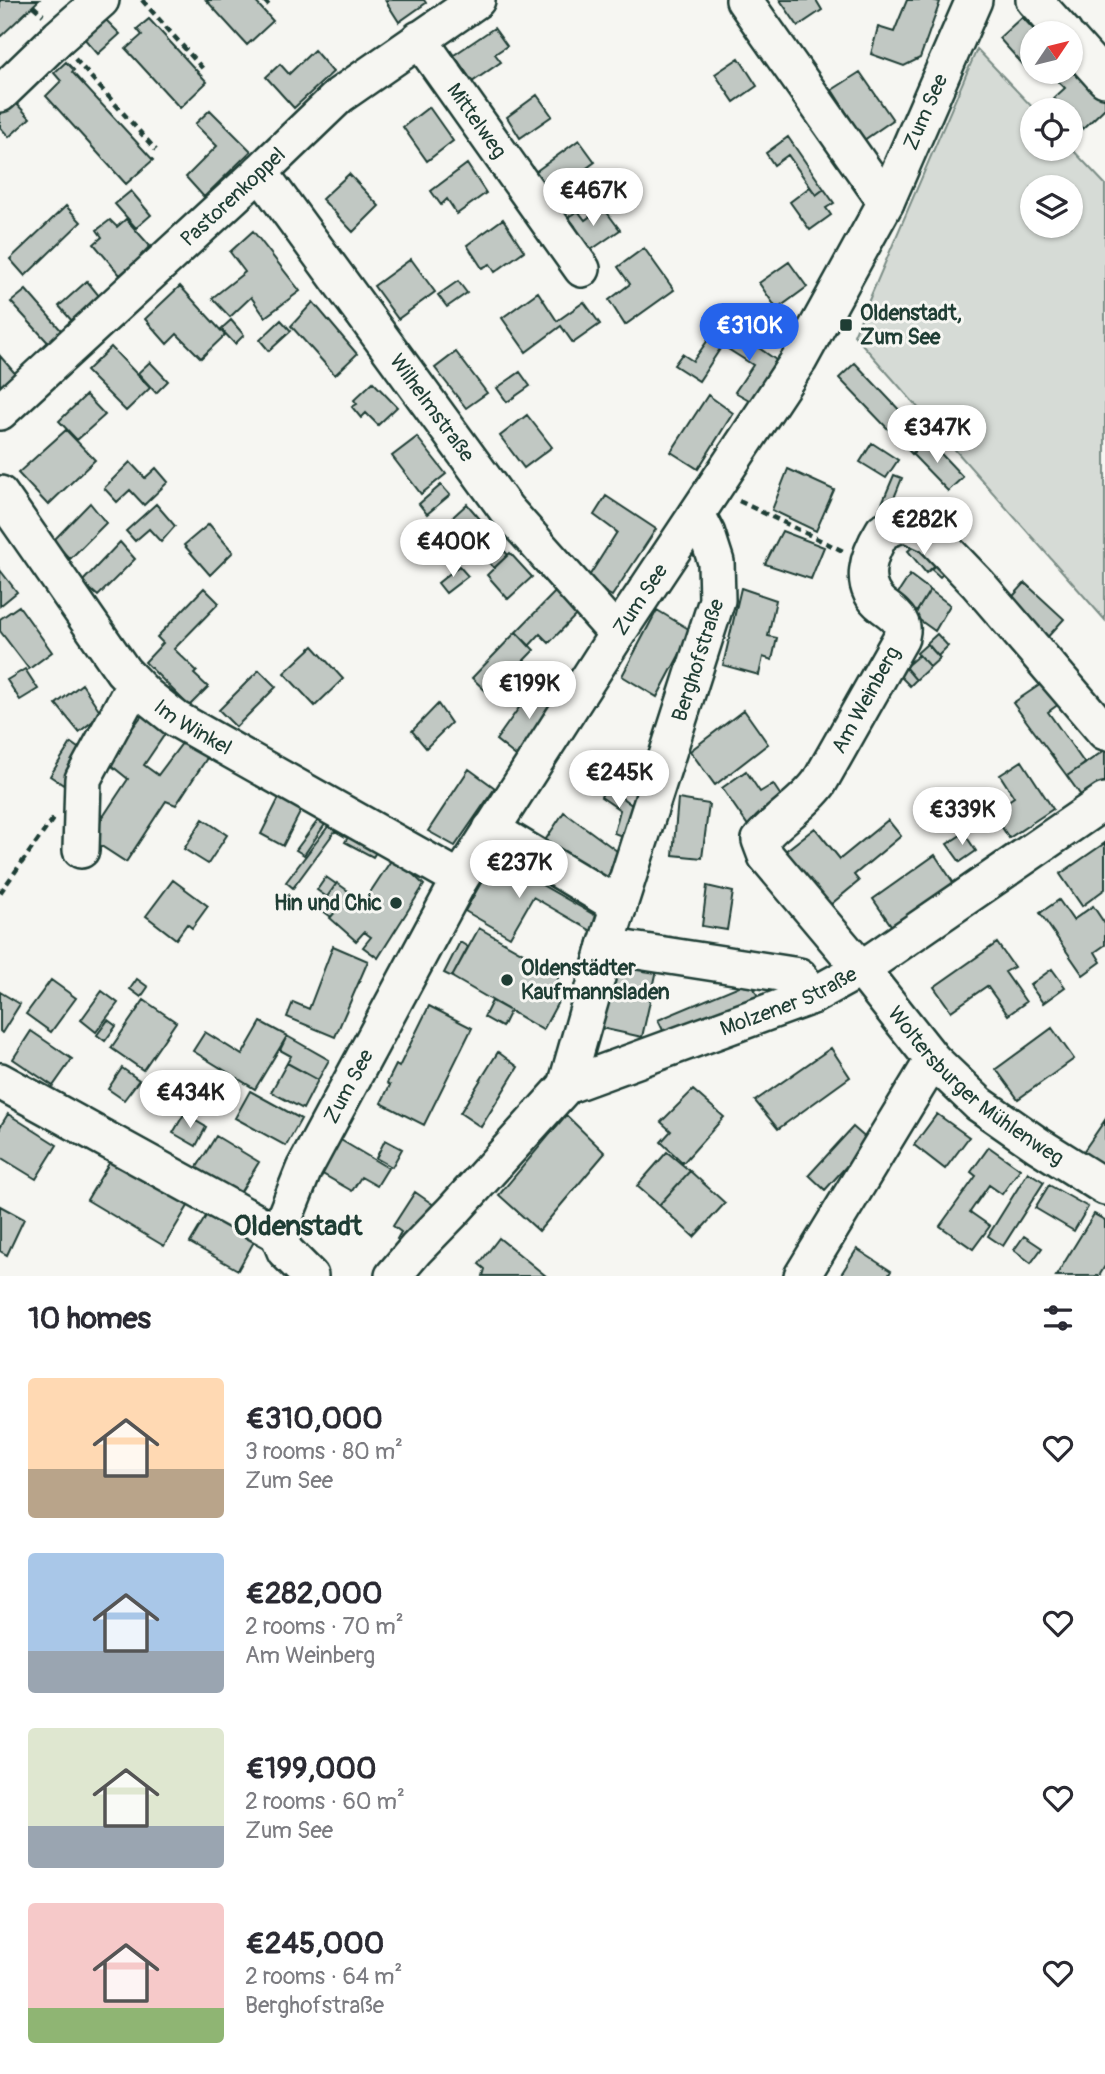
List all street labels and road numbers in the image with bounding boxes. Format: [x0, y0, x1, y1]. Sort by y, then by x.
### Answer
street label: Zum See [897, 69, 954, 154]
street label: Mittelweg [441, 78, 513, 164]
street label: Pastorenkoppel [175, 141, 291, 252]
street label: Wilhelmstraße [384, 349, 481, 468]
street label: Zum See [607, 558, 674, 640]
street label: Berghofstraße [665, 595, 730, 725]
street label: Am Weinberg [825, 641, 907, 759]
street label: Im Winkel [148, 693, 237, 761]
street label: Molzener Straße [716, 960, 862, 1042]
street label: Woltersburger Mühlenweg [882, 1000, 1069, 1172]
street label: Zum See [318, 1044, 380, 1128]

